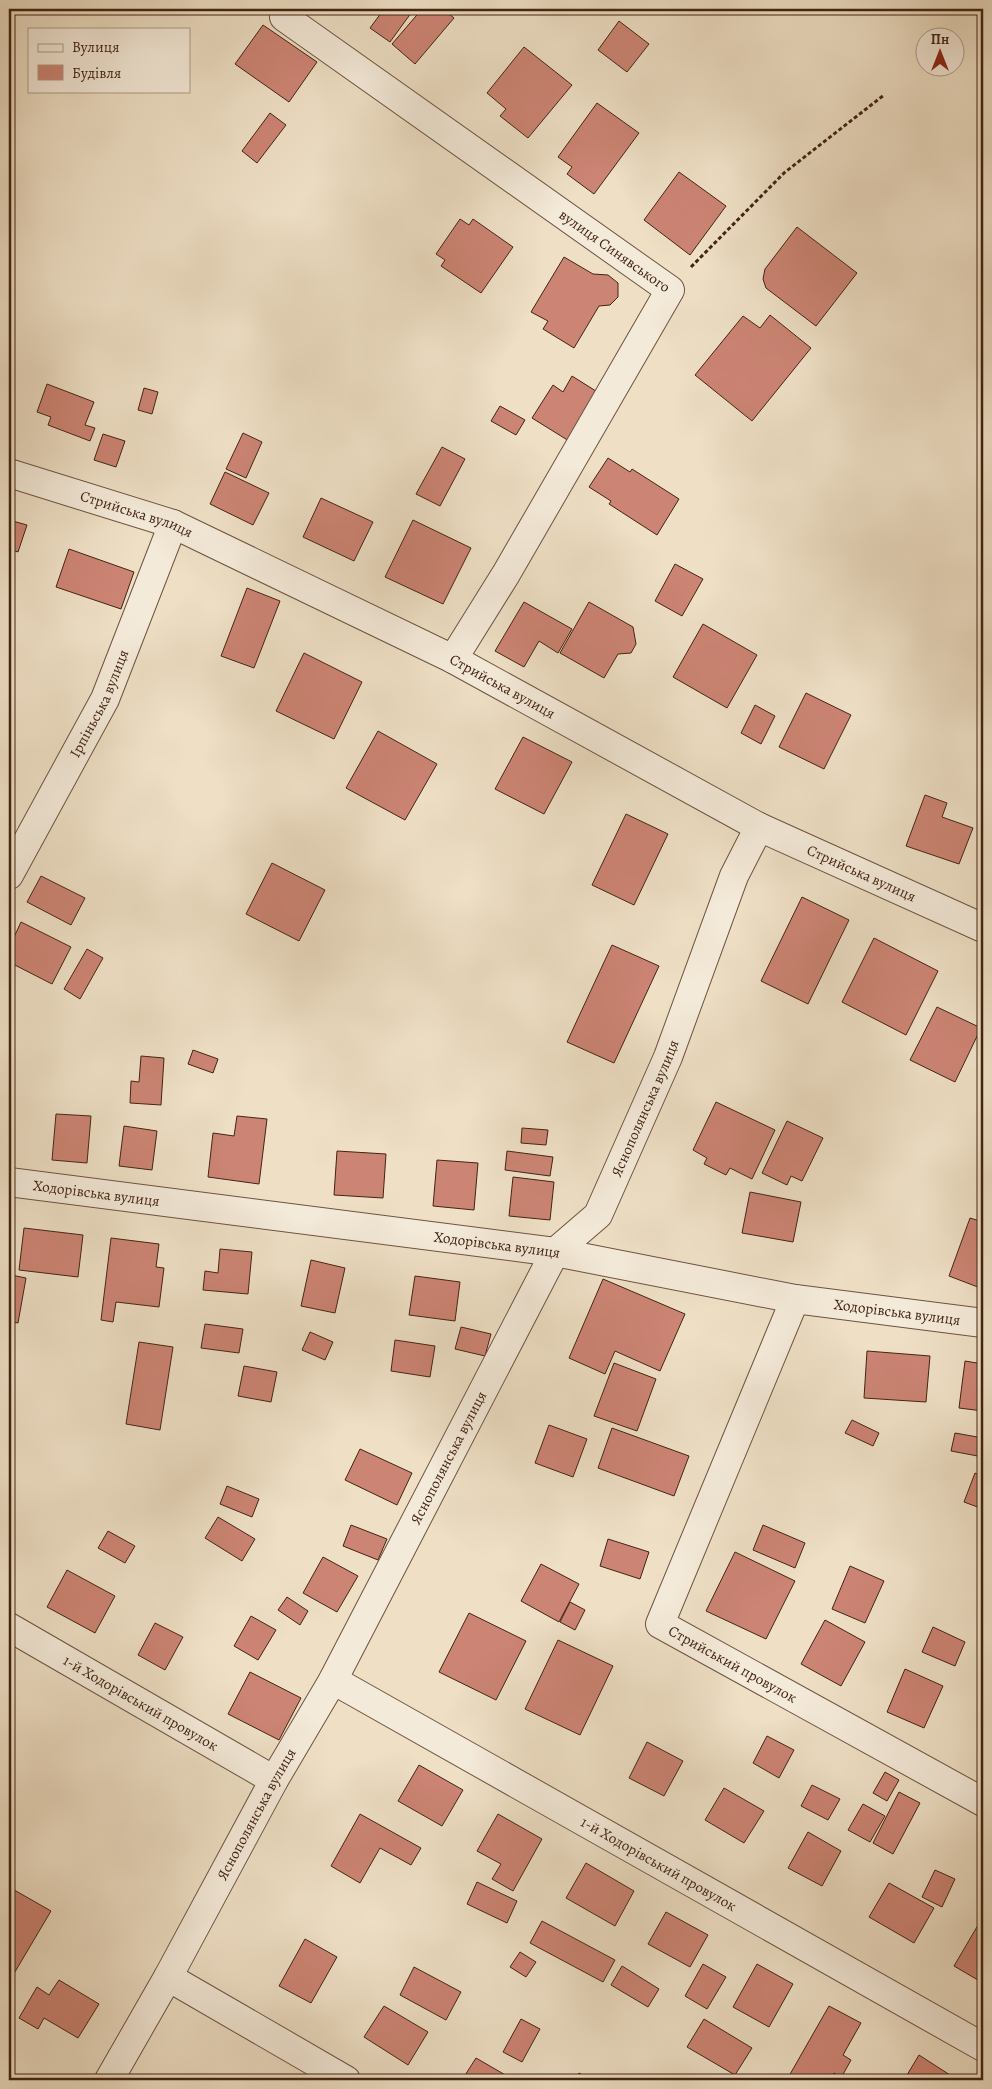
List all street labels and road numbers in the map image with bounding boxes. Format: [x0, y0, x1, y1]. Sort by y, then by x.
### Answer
street label: вулиця Синявського [555, 205, 674, 297]
street label: Стрийська вулиця [78, 486, 196, 542]
street label: Ірпіньська вулиця [65, 647, 133, 761]
street label: Стрийська вулиця [446, 649, 559, 723]
street label: Стрийська вулиця [804, 840, 919, 906]
street label: Яснополянська вулиця [606, 1037, 683, 1180]
street label: Ходорівська вулиця [32, 1175, 161, 1211]
street label: Ходорівська вулиця [433, 1227, 562, 1263]
street label: Ходорівська вулиця [833, 1294, 962, 1330]
street label: Яснополянська вулиця [405, 1388, 491, 1528]
street label: Стрийський провулок [665, 1621, 801, 1708]
street label: 1-й Ходорівський провулок [59, 1650, 222, 1756]
street label: Яснополянська вулиця [212, 1744, 301, 1884]
street label: 1-й Ходорівський провулок [577, 1812, 740, 1916]

